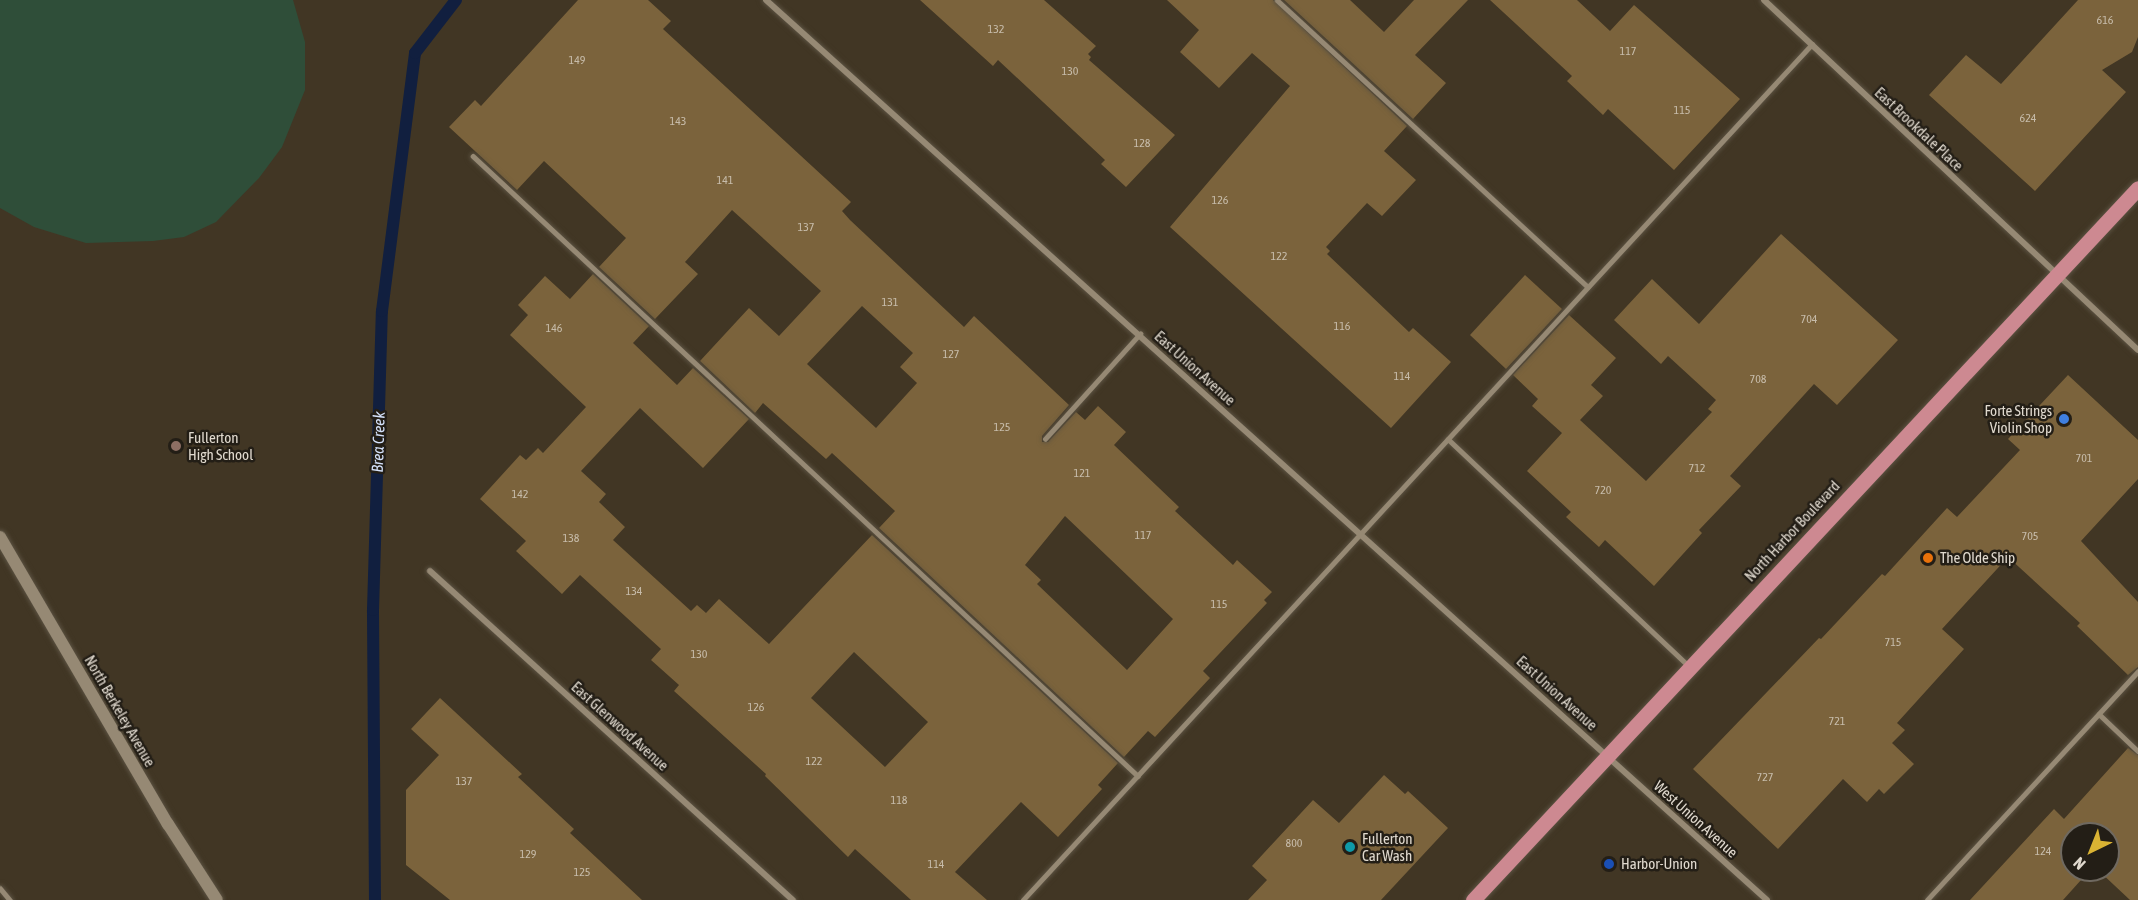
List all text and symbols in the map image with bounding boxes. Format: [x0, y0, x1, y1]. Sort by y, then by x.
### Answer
house number: 616 [2097, 14, 2113, 28]
house number: 132 [988, 23, 1004, 37]
house number: 117 [1620, 45, 1636, 59]
house number: 149 [569, 54, 585, 68]
house number: 130 [1062, 65, 1078, 79]
street label: East Brookdale Place [1871, 83, 1967, 175]
house number: 115 [1674, 104, 1690, 118]
house number: 624 [2020, 112, 2036, 126]
house number: 143 [670, 115, 686, 129]
house number: 128 [1134, 137, 1150, 151]
house number: 141 [717, 174, 733, 188]
house number: 126 [1212, 194, 1228, 208]
house number: 137 [798, 221, 814, 235]
house number: 122 [1271, 250, 1287, 264]
house number: 131 [882, 296, 898, 310]
house number: 704 [1801, 313, 1817, 327]
house number: 116 [1334, 320, 1350, 334]
house number: 146 [546, 322, 562, 336]
street label: East Union Avenue [1151, 327, 1239, 409]
house number: 127 [943, 348, 959, 362]
house number: 114 [1394, 370, 1410, 384]
house number: 708 [1750, 373, 1766, 387]
place label: Forte Strings Violin Shop [1984, 401, 2052, 436]
water label: Brea Creek [367, 411, 389, 473]
marker: Forte Strings Violin Shop [2057, 412, 2071, 426]
house number: 125 [994, 421, 1010, 435]
place label: Fullerton High School [188, 428, 253, 463]
marker: Fullerton High School [169, 439, 183, 453]
house number: 701 [2076, 452, 2092, 466]
house number: 712 [1689, 462, 1705, 476]
house number: 121 [1074, 467, 1090, 481]
street label: North Harbor Boulevard [1741, 477, 1843, 585]
house number: 720 [1595, 484, 1611, 498]
house number: 142 [512, 488, 528, 502]
house number: 117 [1135, 529, 1151, 543]
house number: 705 [2022, 530, 2038, 544]
house number: 138 [563, 532, 579, 546]
place label: The Olde Ship [1940, 549, 2015, 567]
marker: The Olde Ship [1921, 551, 1935, 565]
house number: 134 [626, 585, 642, 599]
house number: 115 [1211, 598, 1227, 612]
house number: 715 [1885, 636, 1901, 650]
house number: 130 [691, 648, 707, 662]
street label: North Berkeley Avenue [81, 652, 159, 770]
street label: East Union Avenue [1513, 652, 1601, 734]
street label: East Glenwood Avenue [568, 678, 672, 774]
house number: 126 [748, 701, 764, 715]
house number: 721 [1829, 715, 1845, 729]
house number: 122 [806, 755, 822, 769]
house number: 727 [1757, 771, 1773, 785]
house number: 137 [456, 775, 472, 789]
street label: West Union Avenue [1650, 777, 1742, 861]
house number: 118 [891, 794, 907, 808]
north arrow [2060, 822, 2120, 882]
place label: Fullerton Car Wash [1362, 829, 1413, 864]
house number: 800 [1286, 837, 1302, 851]
marker: Fullerton Car Wash [1343, 840, 1357, 854]
house number: 124 [2035, 845, 2051, 859]
house number: 129 [520, 848, 536, 862]
text: N [2069, 854, 2089, 874]
place label: Harbor-Union [1621, 855, 1697, 873]
marker: Harbor-Union [1602, 857, 1616, 871]
house number: 114 [928, 858, 944, 872]
house number: 125 [574, 866, 590, 880]

